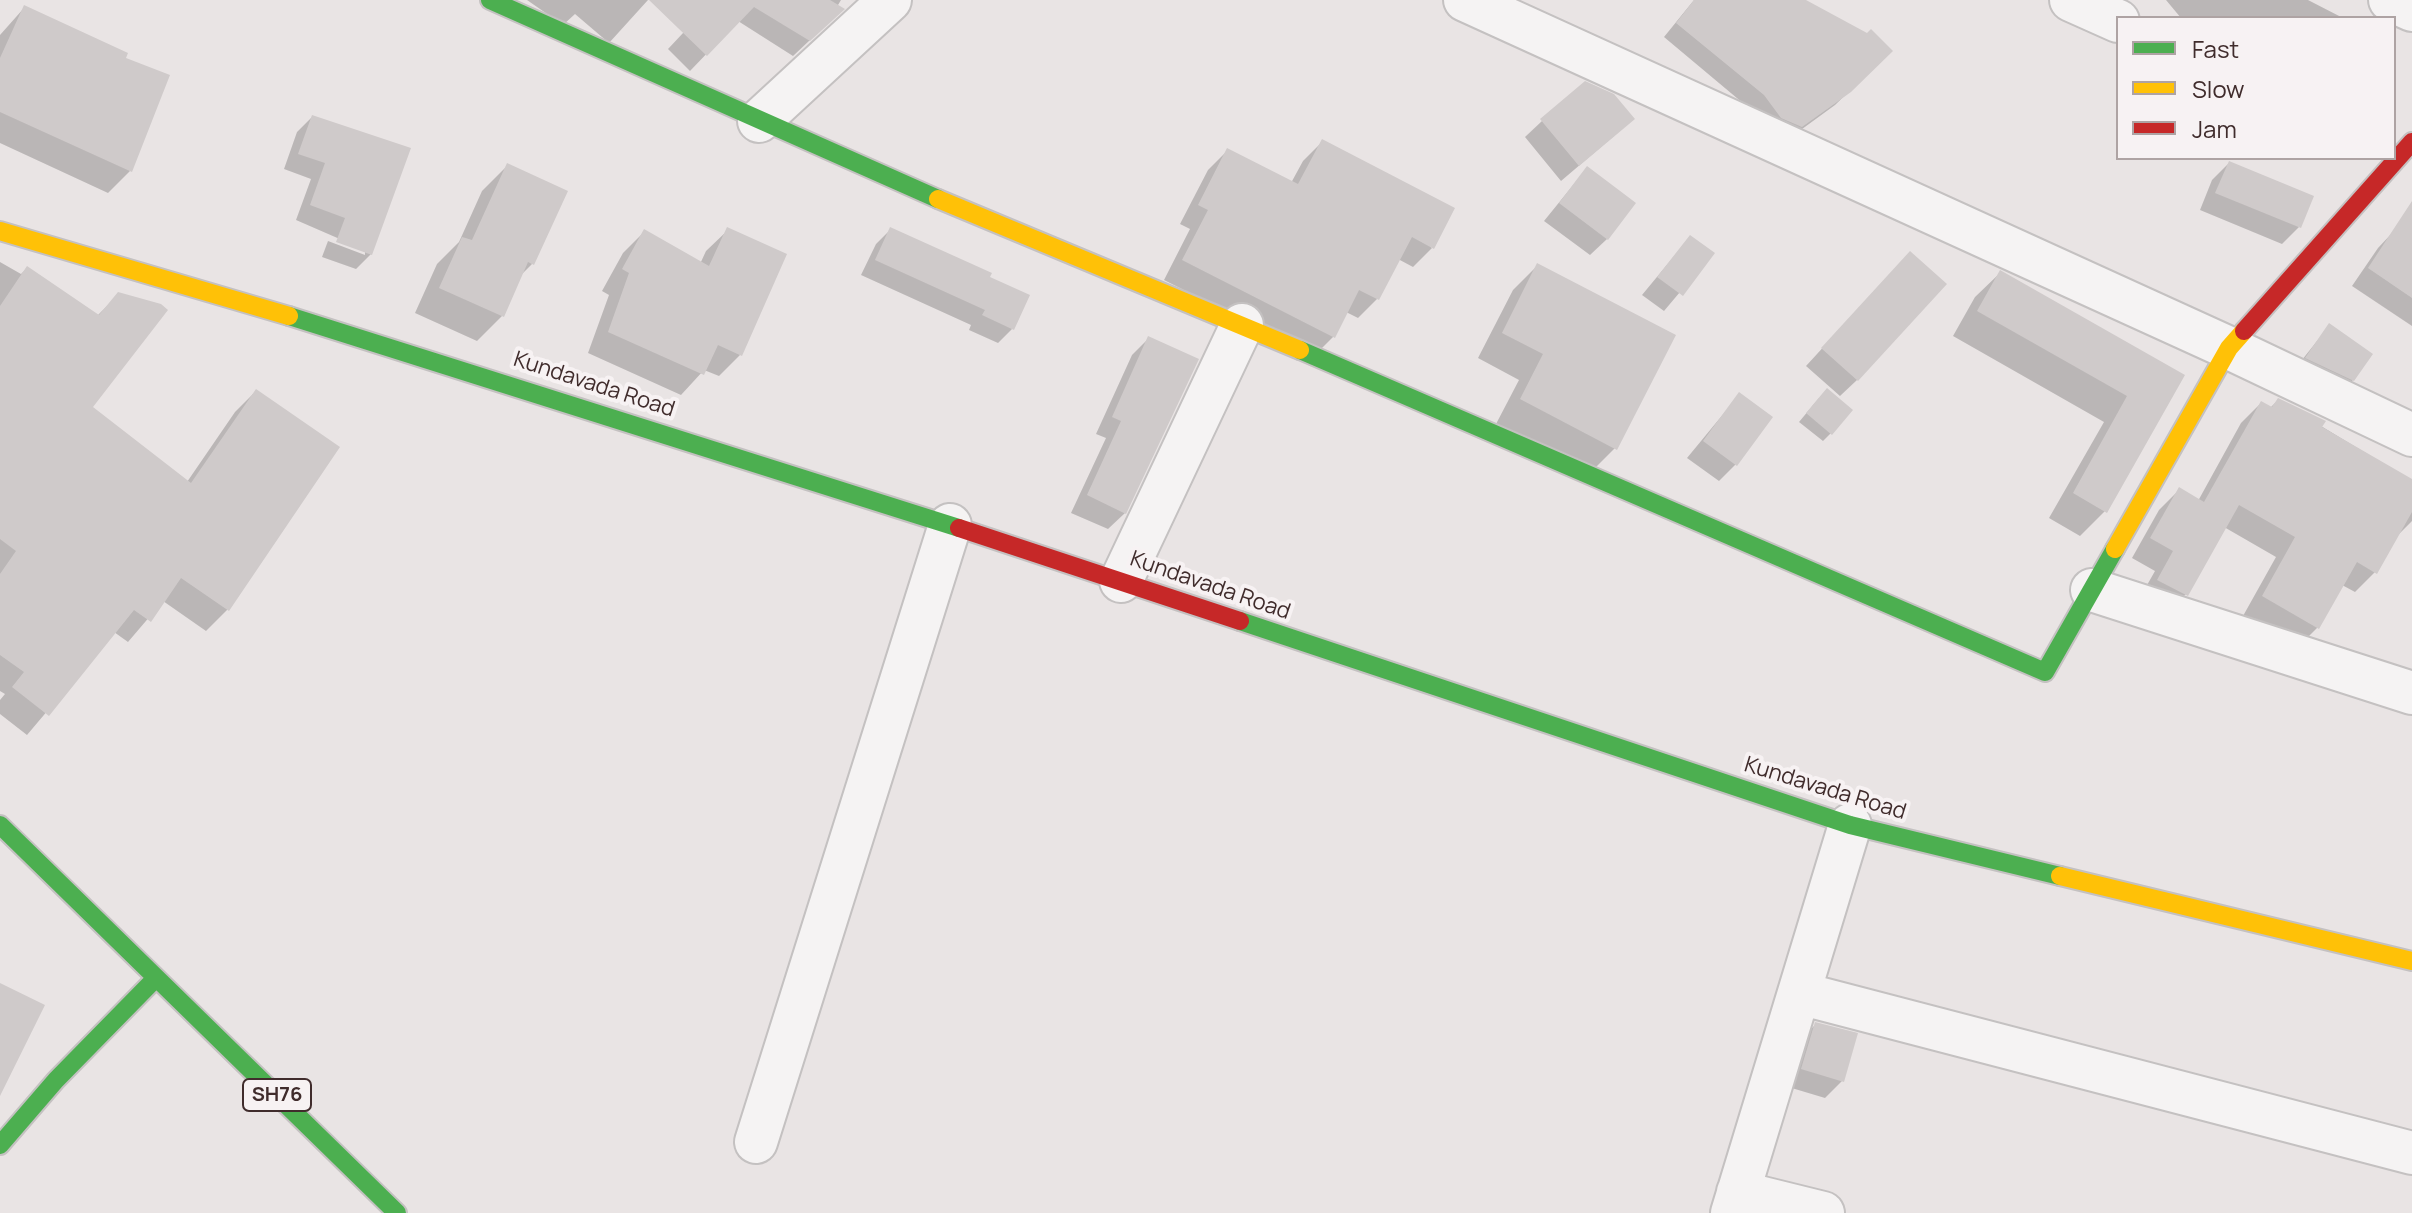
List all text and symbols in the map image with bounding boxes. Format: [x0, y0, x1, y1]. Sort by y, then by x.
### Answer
legend [2116, 16, 2396, 160]
text: Fast [2192, 32, 2239, 65]
text: Slow [2192, 72, 2245, 105]
text: Jam [2192, 112, 2237, 145]
street label: Kundavada Road [510, 347, 678, 423]
street label: Kundavada Road [1126, 546, 1294, 626]
street label: Kundavada Road [1741, 752, 1909, 826]
road number: SH76 [243, 1079, 311, 1111]

